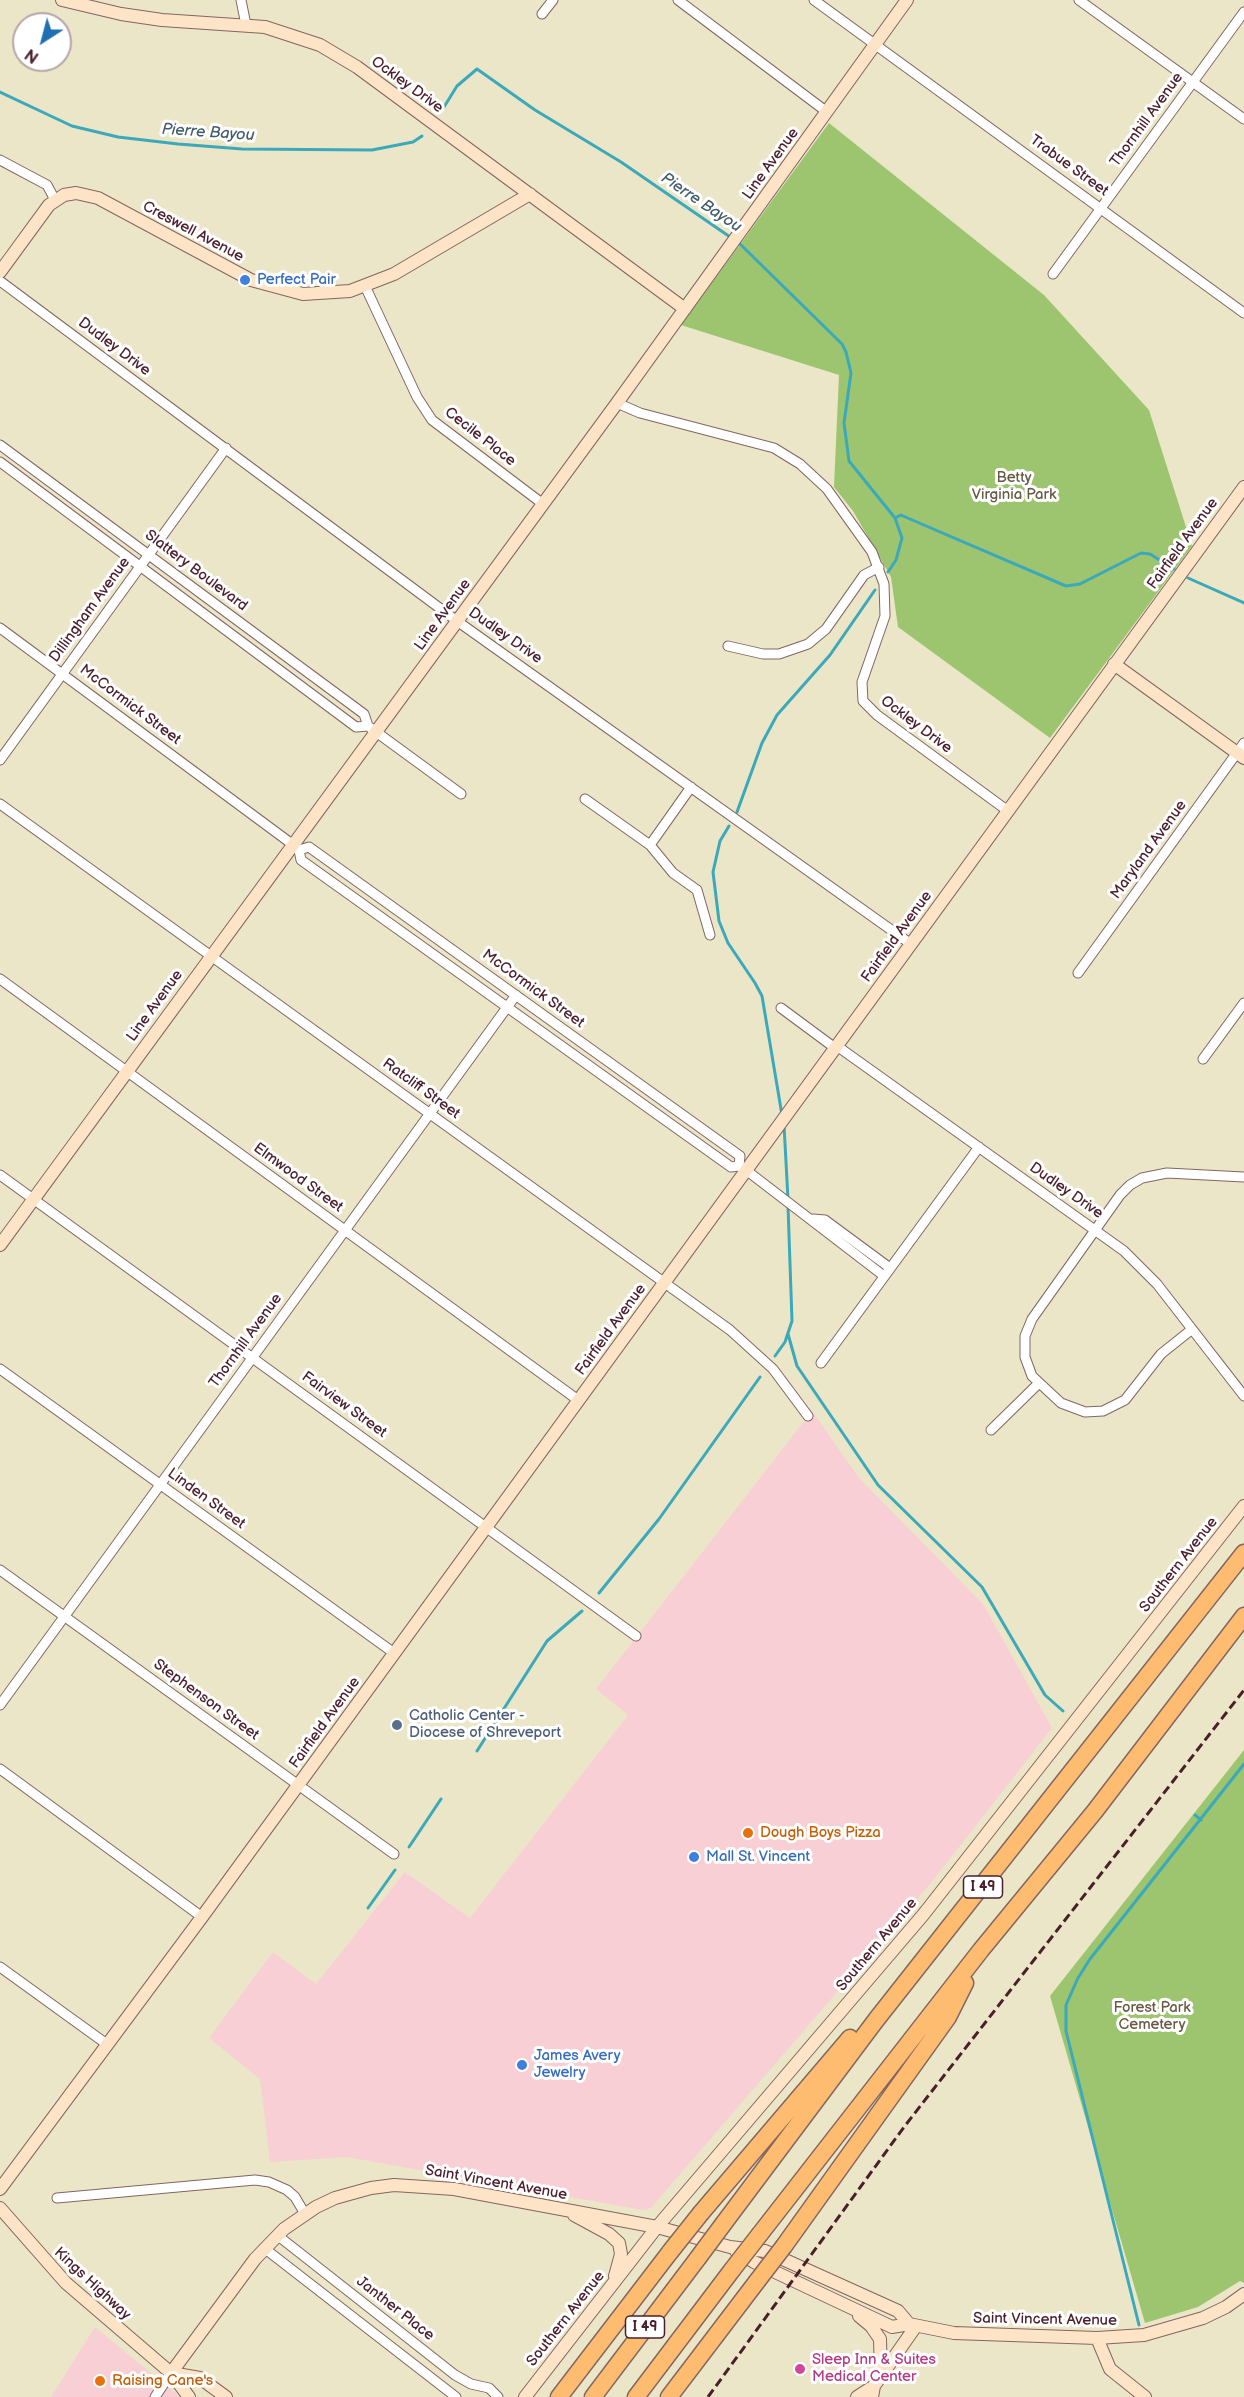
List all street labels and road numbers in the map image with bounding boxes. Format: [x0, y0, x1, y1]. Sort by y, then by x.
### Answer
street label: Ockley Drive [367, 53, 447, 117]
street label: Thornhill Avenue [1107, 69, 1187, 171]
street label: Line Avenue [739, 125, 803, 203]
street label: Trabue Street [1026, 131, 1112, 201]
street label: Creswell Avenue [139, 198, 247, 266]
street label: Dudley Drive [74, 314, 154, 380]
street label: Cecile Place [441, 404, 519, 470]
street label: Fairfield Avenue [1144, 495, 1222, 593]
street label: Slattery Boulevard [141, 527, 251, 615]
street label: Dillingham Avenue [46, 554, 134, 666]
street label: Line Avenue [411, 576, 475, 654]
street label: Dudley Drive [465, 604, 545, 668]
street label: McCormick Street [76, 661, 184, 749]
street label: Ockley Drive [877, 692, 955, 758]
street label: Maryland Avenue [1107, 797, 1191, 903]
street label: Fairfield Avenue [858, 888, 936, 986]
street label: McCormick Street [478, 946, 588, 1032]
street label: Line Avenue [123, 967, 187, 1045]
street label: Ratcliff Street [379, 1055, 463, 1123]
street label: Elmwood Street [250, 1139, 346, 1217]
street label: Dudley Drive [1026, 1159, 1106, 1223]
street label: Fairfield Avenue [572, 1281, 650, 1379]
street label: Thornhill Avenue [206, 1290, 286, 1392]
street label: Fairview Street [298, 1368, 390, 1442]
street label: Linden Street [164, 1465, 248, 1533]
street label: Southern Avenue [1136, 1514, 1222, 1616]
street label: Stephenson Street [150, 1656, 262, 1744]
street label: Fairfield Avenue [286, 1674, 364, 1772]
road number: I 49 [964, 1876, 1002, 1898]
street label: Southern Avenue [833, 1895, 921, 1995]
street label: Saint Vincent Avenue [424, 2162, 568, 2204]
street label: Kings Highway [50, 2244, 134, 2324]
street label: Southern Avenue [523, 2268, 609, 2370]
street label: Janther Place [353, 2273, 437, 2345]
street label: Saint Vincent Avenue [973, 2310, 1117, 2330]
road number: I 49 [626, 2316, 664, 2338]

